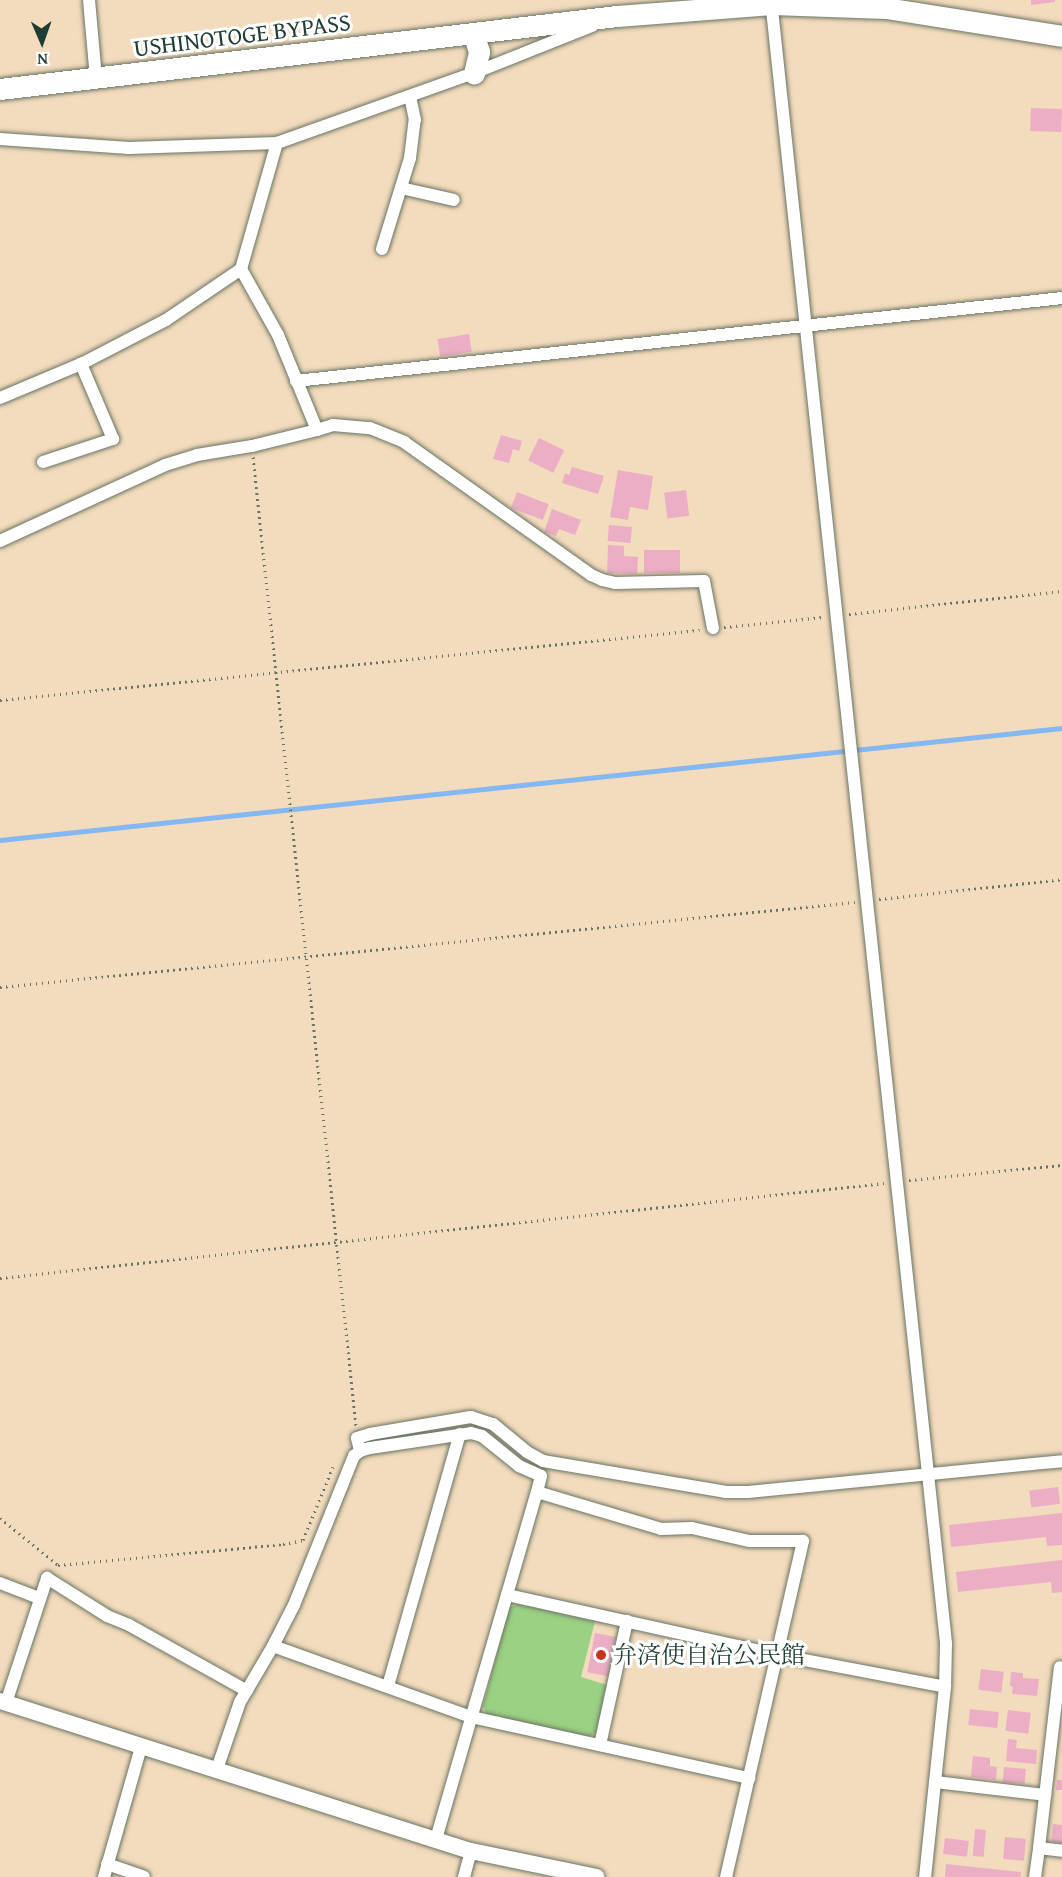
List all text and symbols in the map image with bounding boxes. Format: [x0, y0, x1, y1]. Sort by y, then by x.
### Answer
street label: USHINOTOGE BYPASS [132, 7, 352, 63]
north arrow [12, 12, 72, 72]
text: N [37, 48, 48, 72]
place label: 弁済使自治公民館 [613, 1641, 805, 1669]
marker: 弁済使自治公民館 [594, 1648, 608, 1662]

